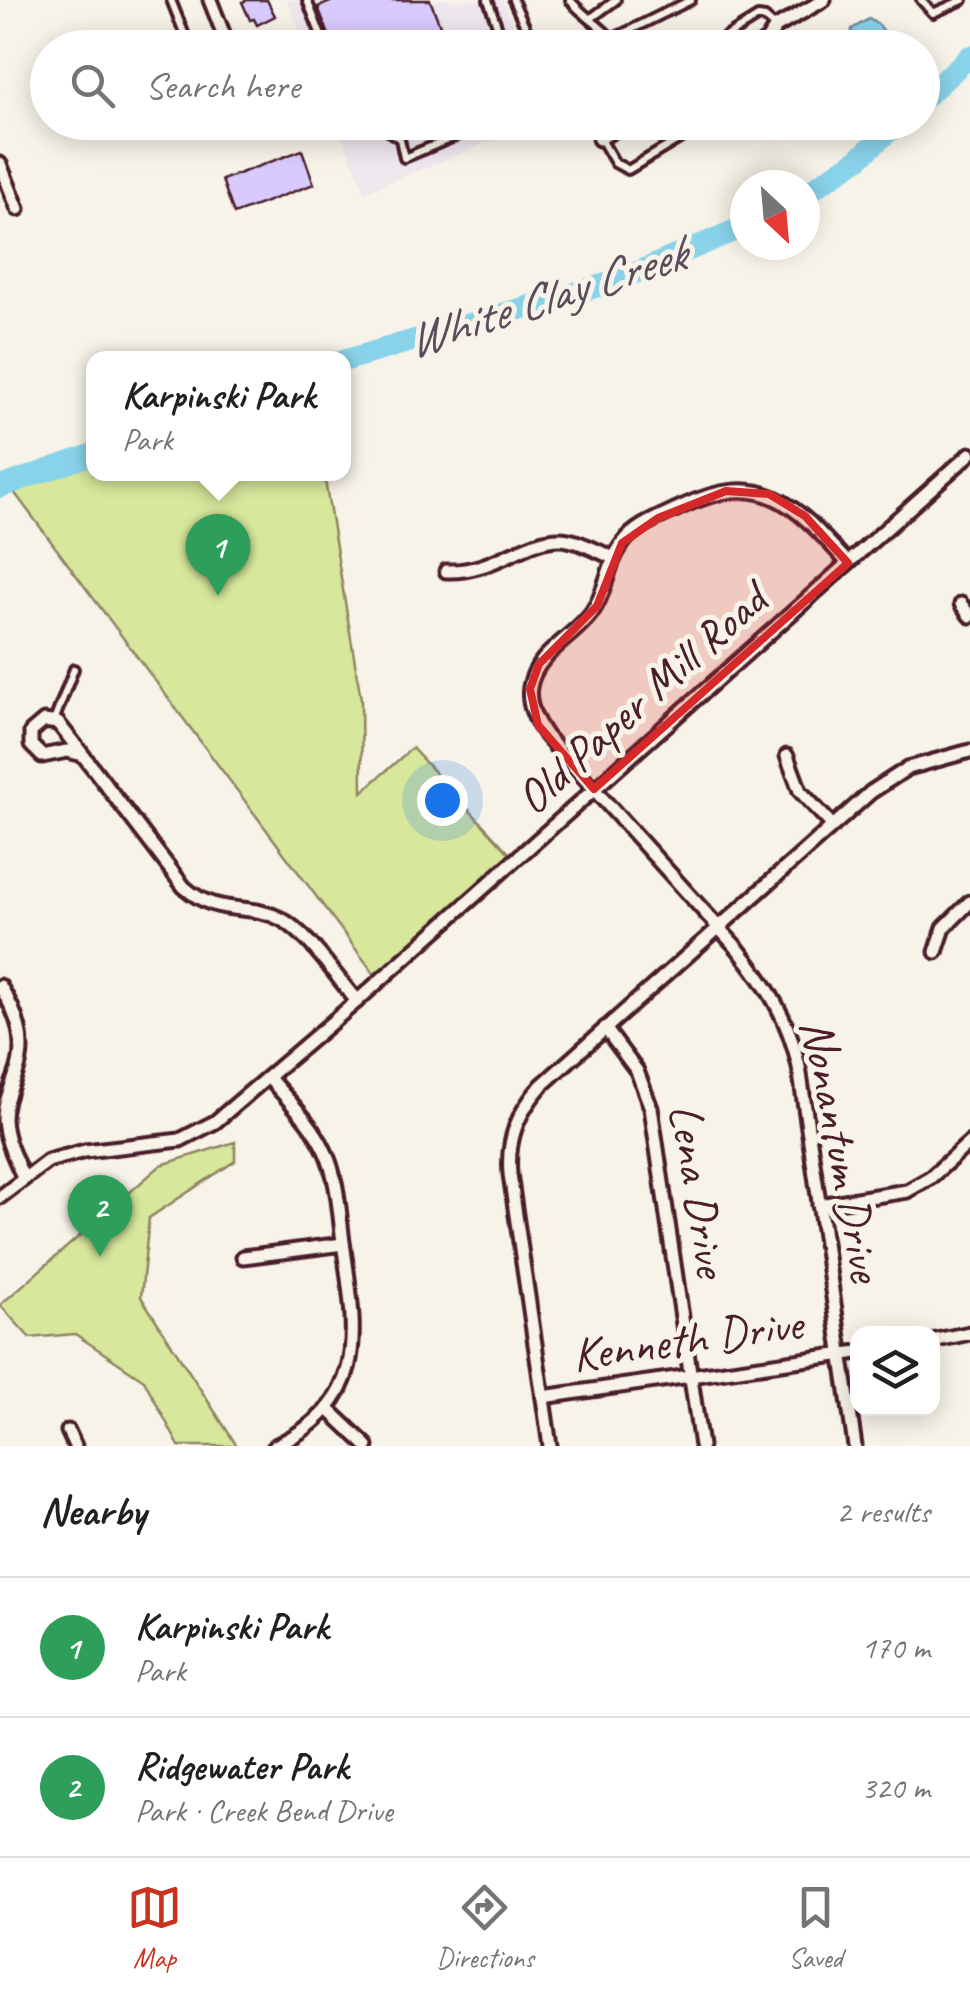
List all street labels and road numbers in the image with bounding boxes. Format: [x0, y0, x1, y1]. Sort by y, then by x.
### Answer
street label: Old Paper Mill Road [503, 566, 784, 827]
street label: Nonantum Drive [787, 1014, 897, 1290]
street label: Lena Drive [656, 1100, 743, 1284]
street label: Kenneth Drive [568, 1293, 809, 1385]

